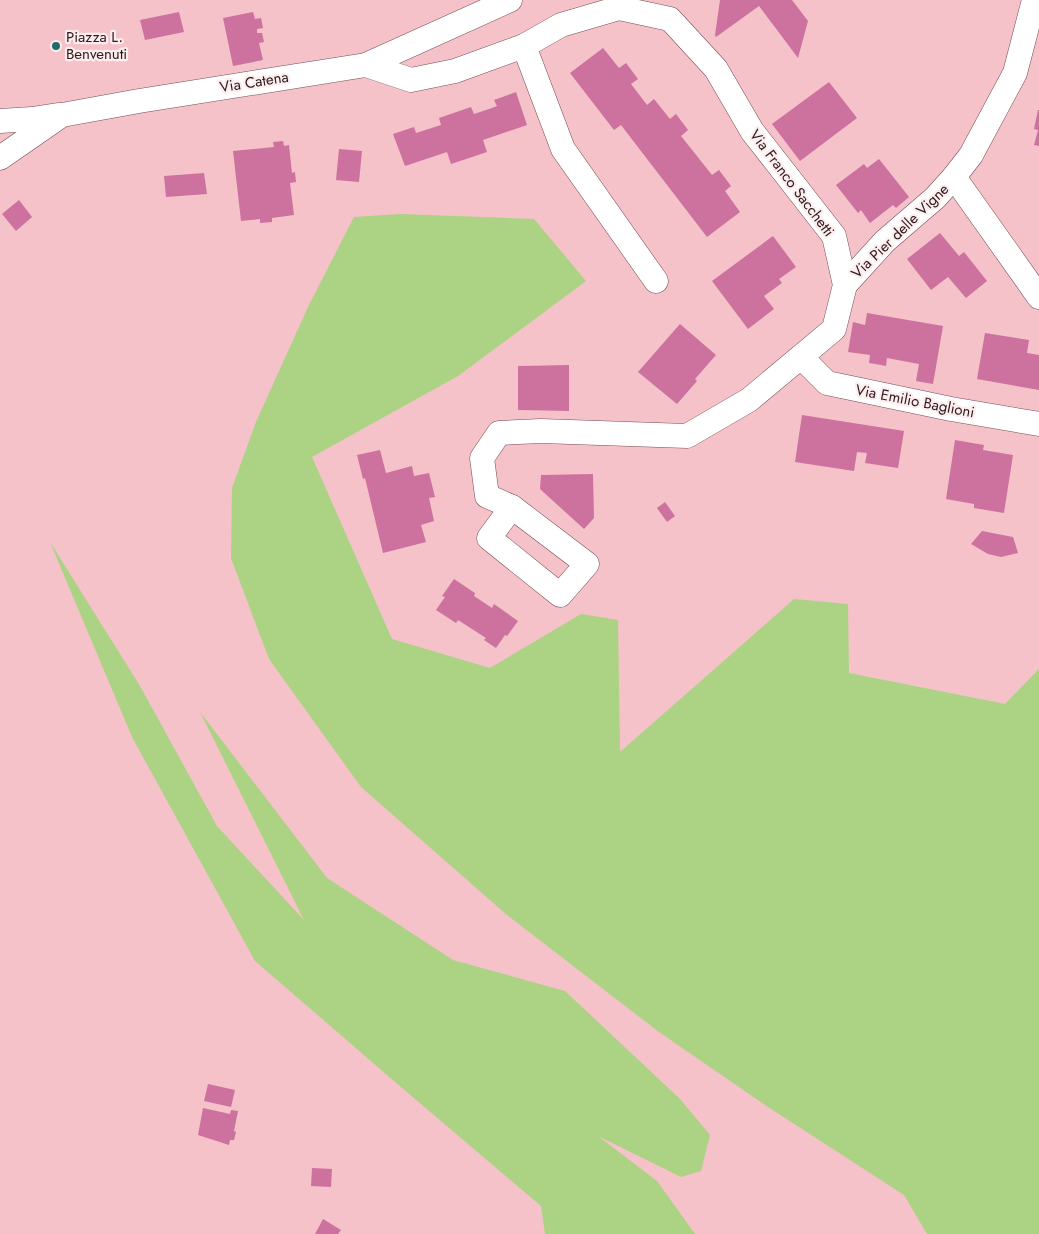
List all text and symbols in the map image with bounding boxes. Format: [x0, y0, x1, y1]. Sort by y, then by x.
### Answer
place label: Piazza L. Benvenuti [66, 26, 127, 65]
marker: Piazza L. Benvenuti [50, 40, 62, 52]
street label: Via Catena [218, 66, 290, 98]
street label: Via Franco Sacchetti [744, 125, 840, 241]
street label: Via Pier delle Vigne [846, 178, 954, 283]
street label: Via Emilio Baglioni [854, 379, 976, 423]

